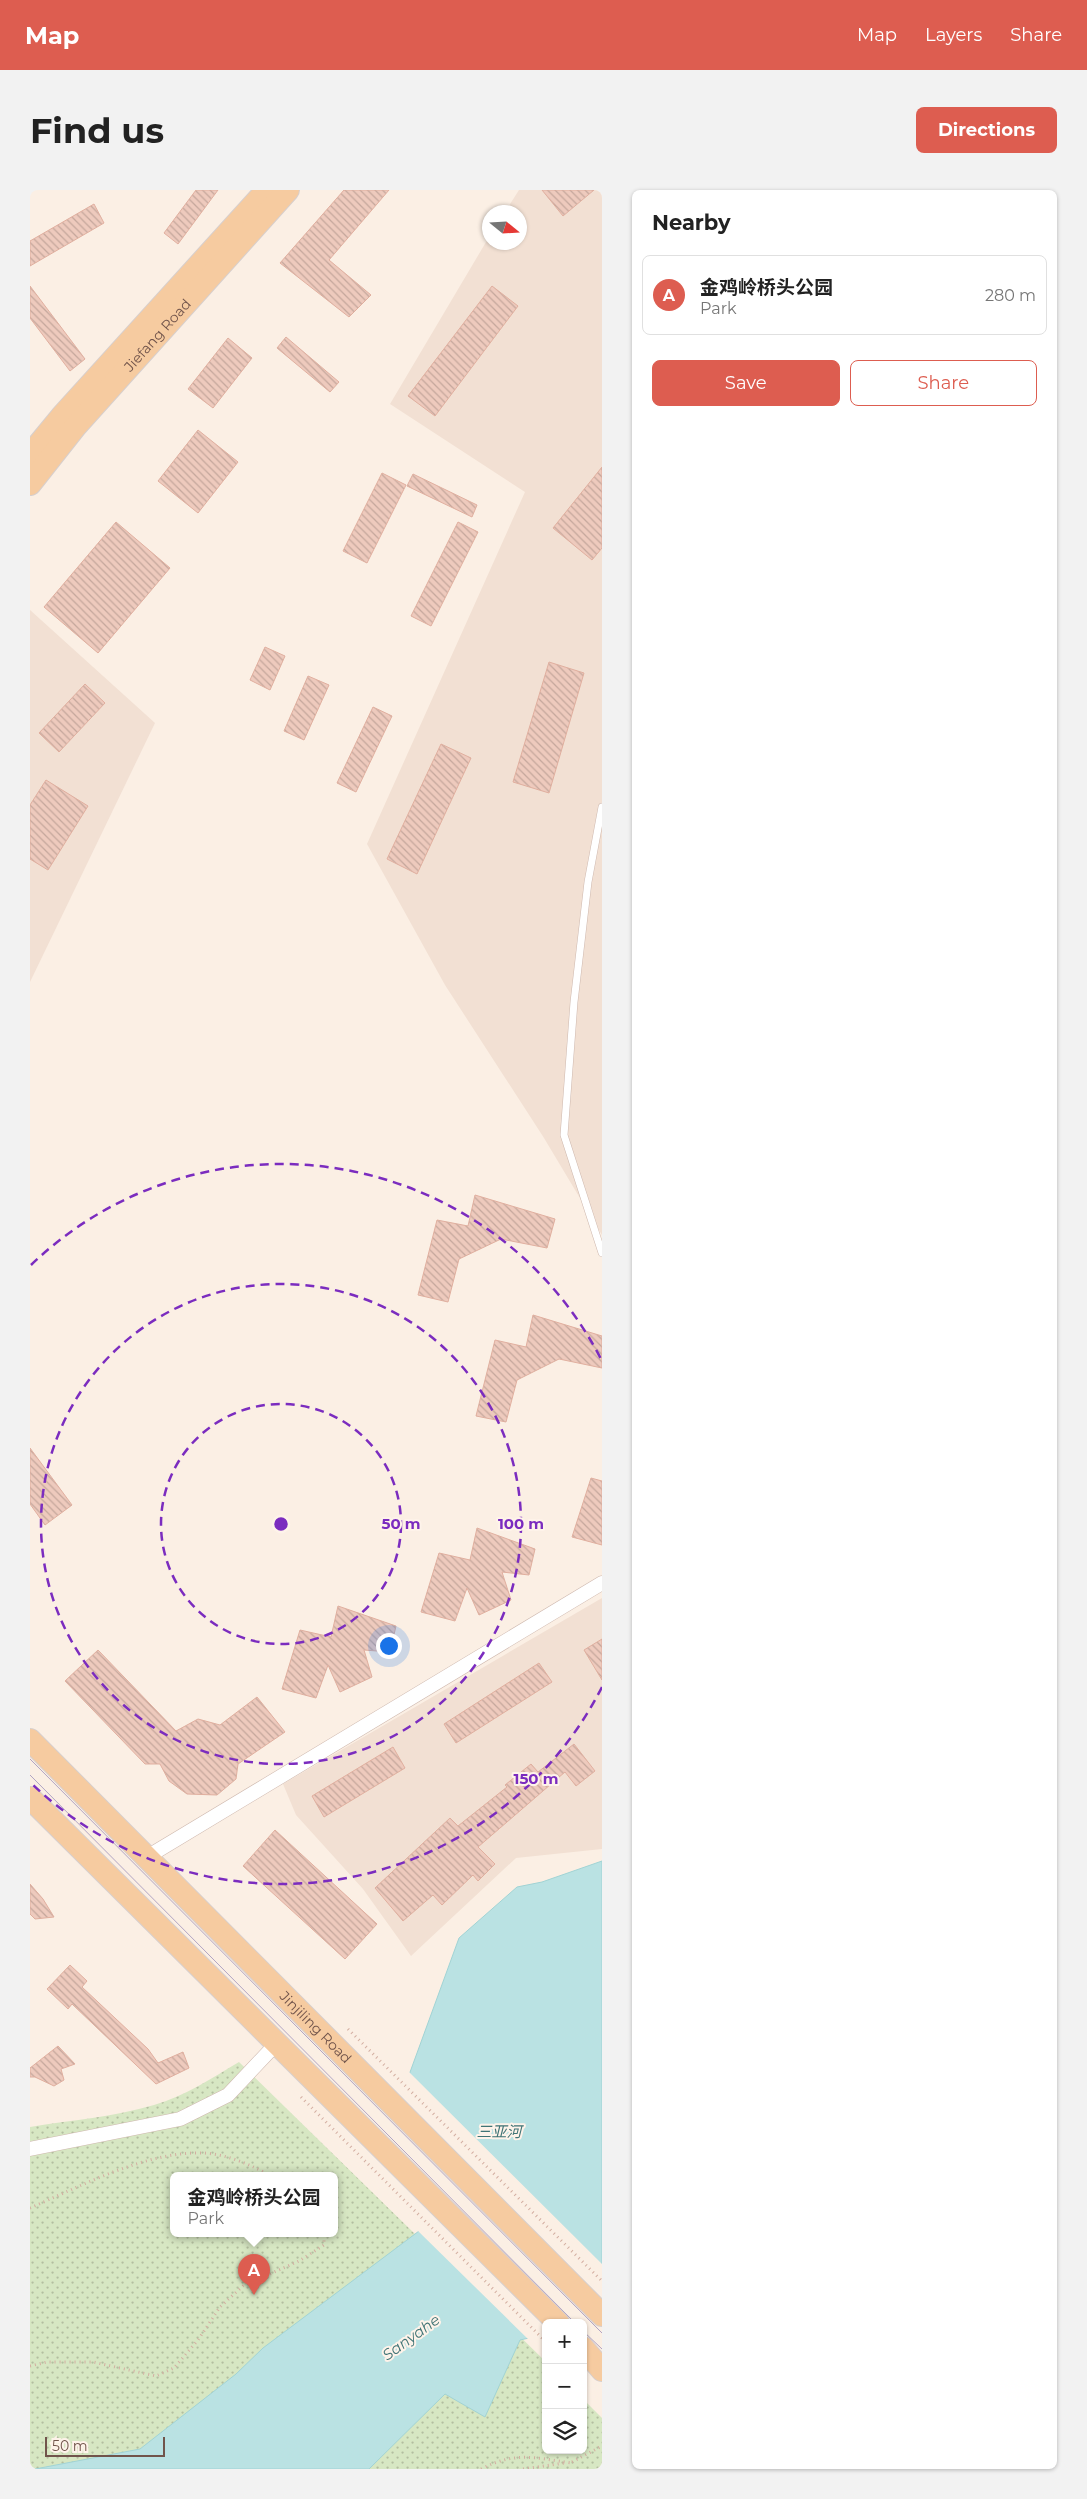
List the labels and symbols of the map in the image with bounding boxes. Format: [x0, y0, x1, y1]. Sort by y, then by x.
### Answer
north arrow [482, 205, 527, 250]
street label: Jiefang Road [120, 295, 195, 376]
text: 50 m [381, 1514, 421, 1533]
text: 100 m [498, 1514, 544, 1533]
centre of rings [272, 1515, 290, 1533]
your location [376, 1633, 402, 1659]
text: 150 m [514, 1769, 558, 1788]
street label: Jinjiling Road [275, 1986, 355, 2067]
water label: 三亚河 [476, 2122, 524, 2141]
pin: A [238, 2254, 270, 2295]
water label: Sanyahe [379, 2310, 443, 2364]
scale bar [45, 2434, 165, 2457]

